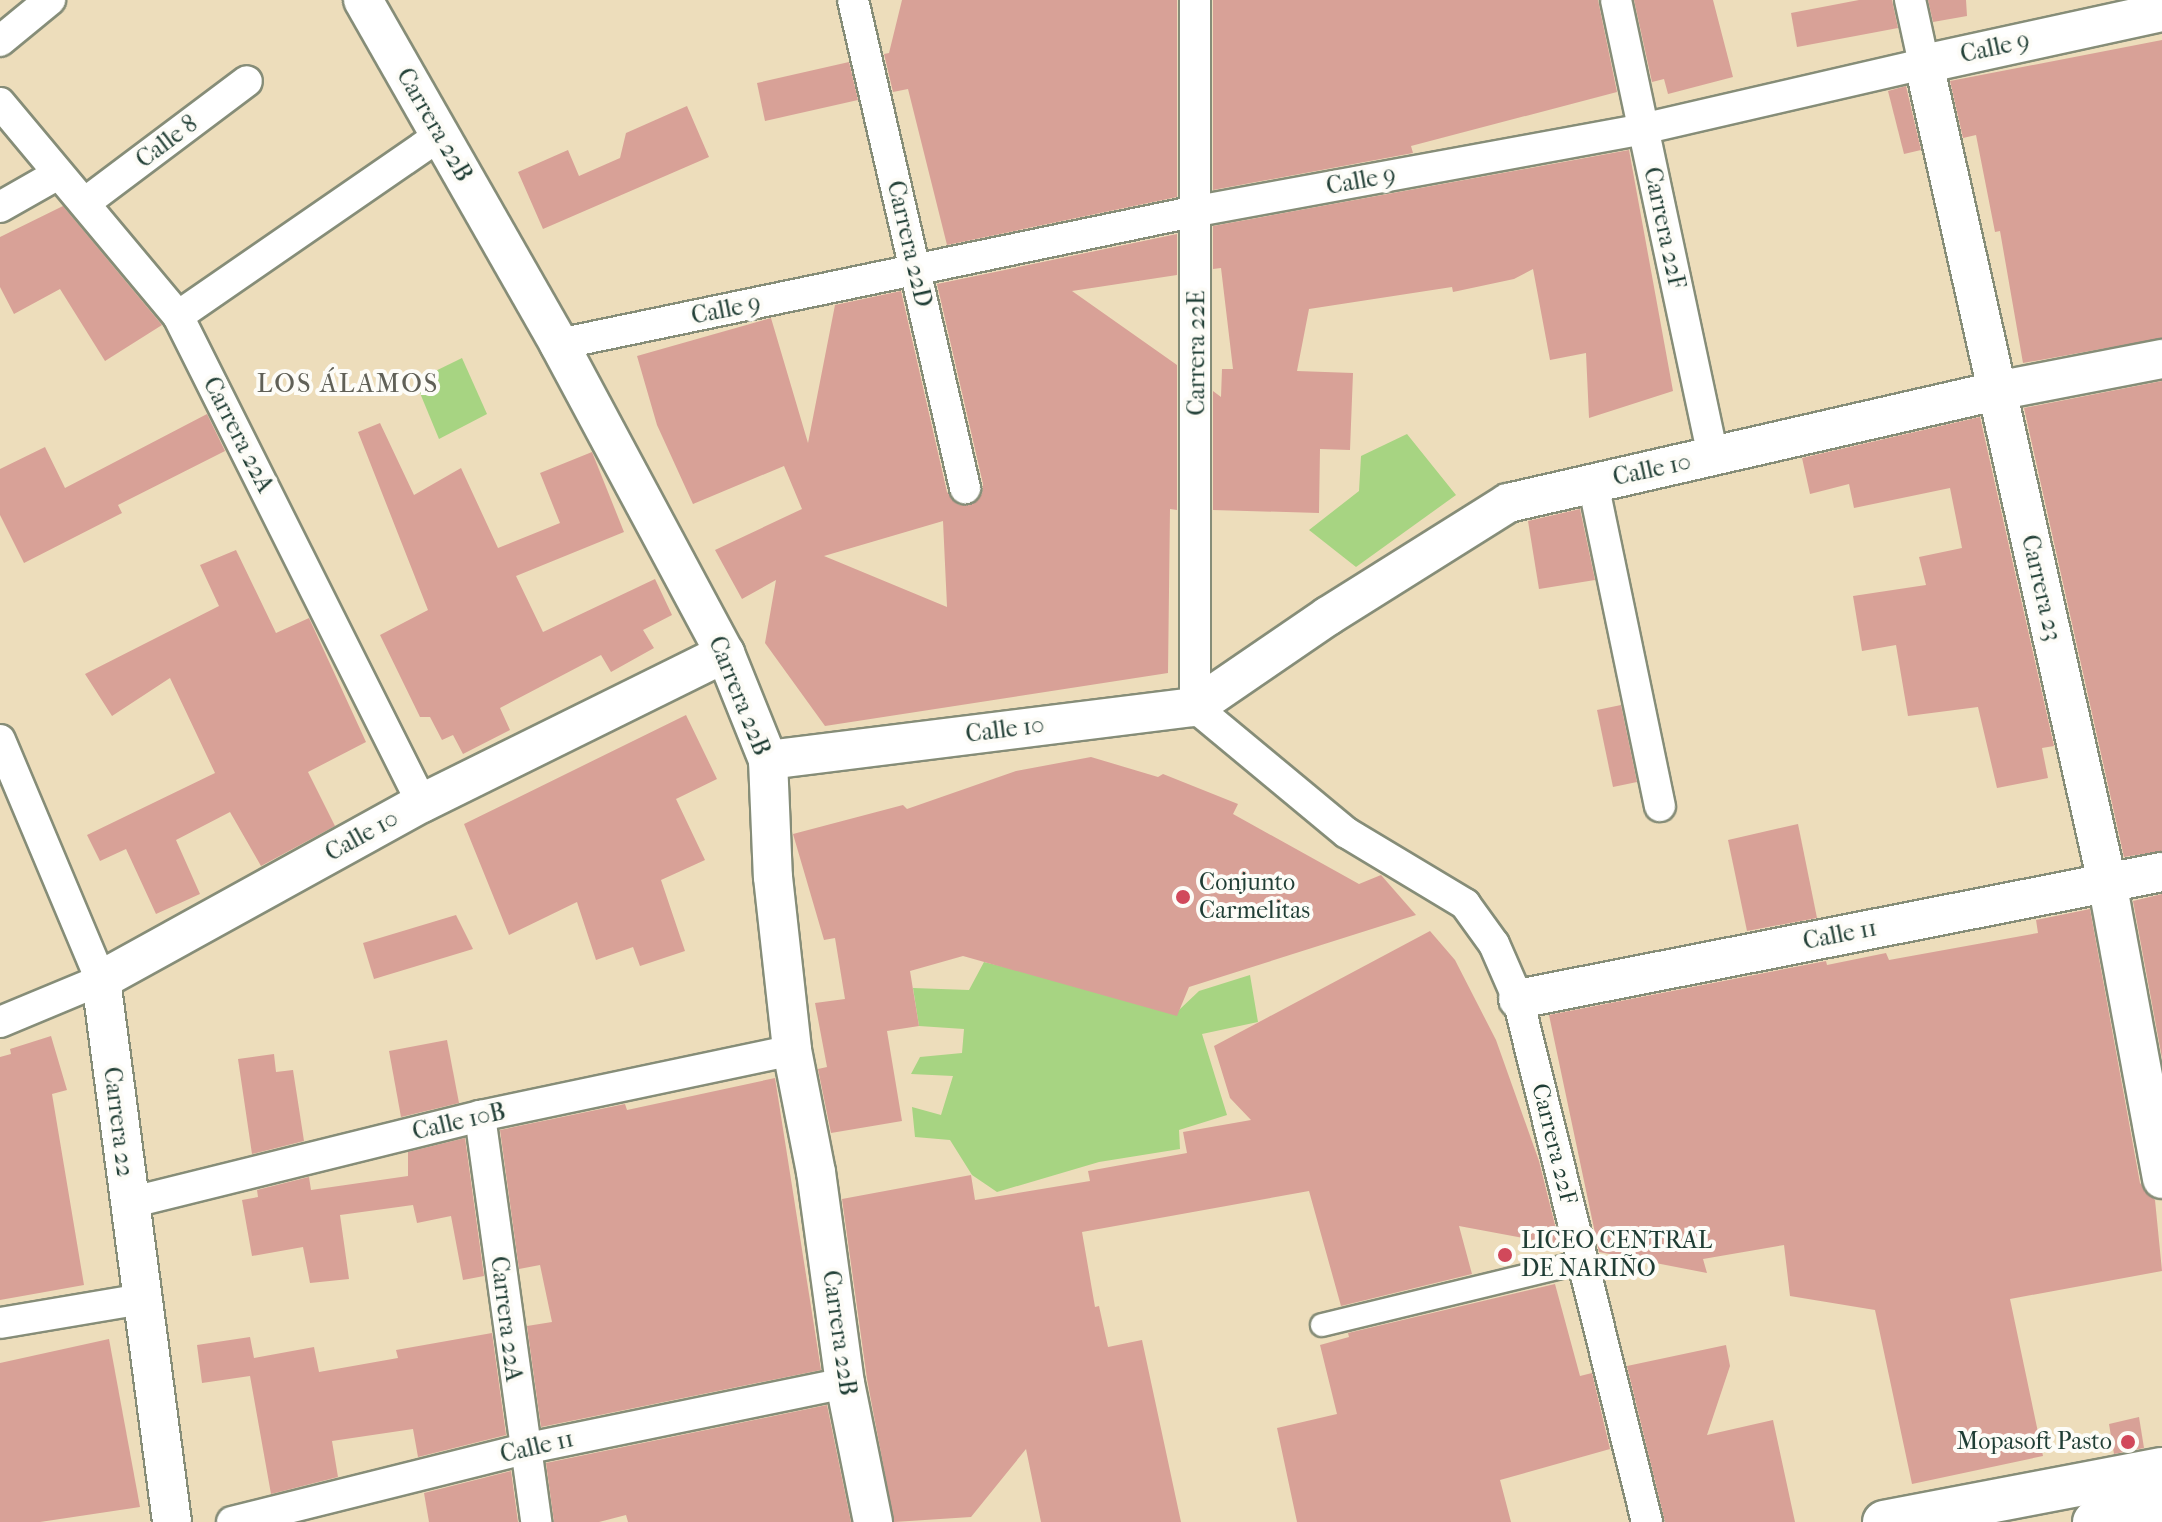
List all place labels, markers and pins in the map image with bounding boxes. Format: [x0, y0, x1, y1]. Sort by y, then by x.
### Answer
place label: Conjunto Carmelitas [1199, 869, 1310, 925]
marker: Conjunto Carmelitas [1174, 888, 1192, 906]
place label: LICEO CENTRAL DE NARIÑO [1521, 1227, 1712, 1283]
marker: LICEO CENTRAL DE NARIÑO [1496, 1246, 1514, 1264]
place label: Mopasoft Pasto [1957, 1428, 2112, 1456]
marker: Mopasoft Pasto [2119, 1433, 2137, 1451]

